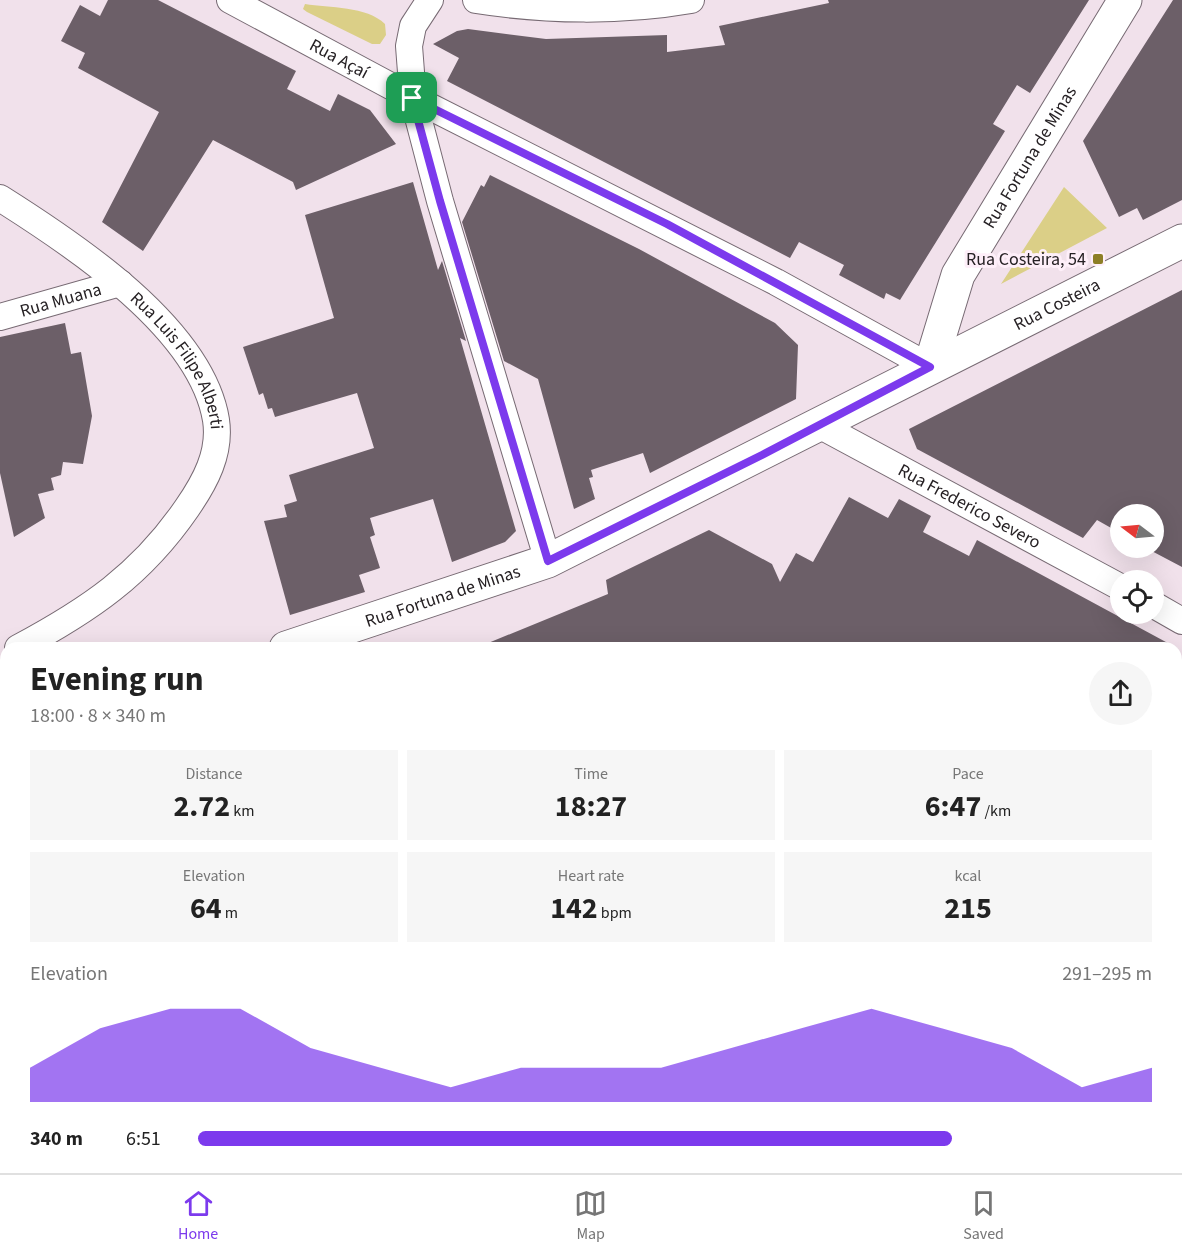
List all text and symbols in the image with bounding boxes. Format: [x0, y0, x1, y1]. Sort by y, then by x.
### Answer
street label: Rua Açaí [305, 32, 374, 85]
pin [386, 72, 437, 123]
icon: arrive [395, 81, 428, 114]
street label: Rua Fortuna de Minas [977, 81, 1082, 233]
place label: Rua Costeira, 54 [966, 247, 1086, 272]
marker: Rua Costeira, 54 [1091, 252, 1105, 266]
street label: Rua Costeira [1009, 272, 1104, 337]
street label: Rua Muana [17, 276, 104, 323]
street label: Rua Luis Filipe Alberti [125, 286, 229, 430]
street label: Rua Frederico Severo [894, 457, 1045, 555]
north arrow [1110, 504, 1164, 558]
map controls [1110, 504, 1164, 624]
street label: Rua Fortuna de Minas [362, 559, 524, 633]
button: locate [1110, 570, 1164, 624]
text: Evening run [30, 656, 204, 703]
button: share [1089, 662, 1152, 725]
text: 18:00 · 8 × 340 m [30, 702, 166, 730]
text: Distance [186, 763, 242, 785]
text: Time [574, 763, 608, 785]
text: Pace [952, 763, 984, 785]
text: 2.72 [174, 785, 230, 828]
text: 18:27 [555, 785, 627, 828]
text: 6:47 [925, 785, 981, 828]
text: km [230, 800, 254, 822]
text: /km [981, 800, 1011, 822]
text: Elevation [183, 865, 245, 887]
text: Heart rate [558, 865, 624, 887]
text: kcal [955, 865, 981, 887]
text: 64 [190, 887, 222, 930]
text: 142 [550, 887, 598, 930]
text: 215 [944, 887, 992, 930]
text: m [222, 902, 238, 924]
text: bpm [598, 902, 632, 924]
text: Elevation [30, 960, 108, 988]
text: 291–295 m [1062, 960, 1152, 988]
text: 340 m [30, 1125, 83, 1153]
text: 6:51 [126, 1125, 161, 1153]
tab: Home [178, 1187, 218, 1245]
tab: Map [574, 1187, 607, 1245]
tab: Saved [963, 1187, 1004, 1245]

